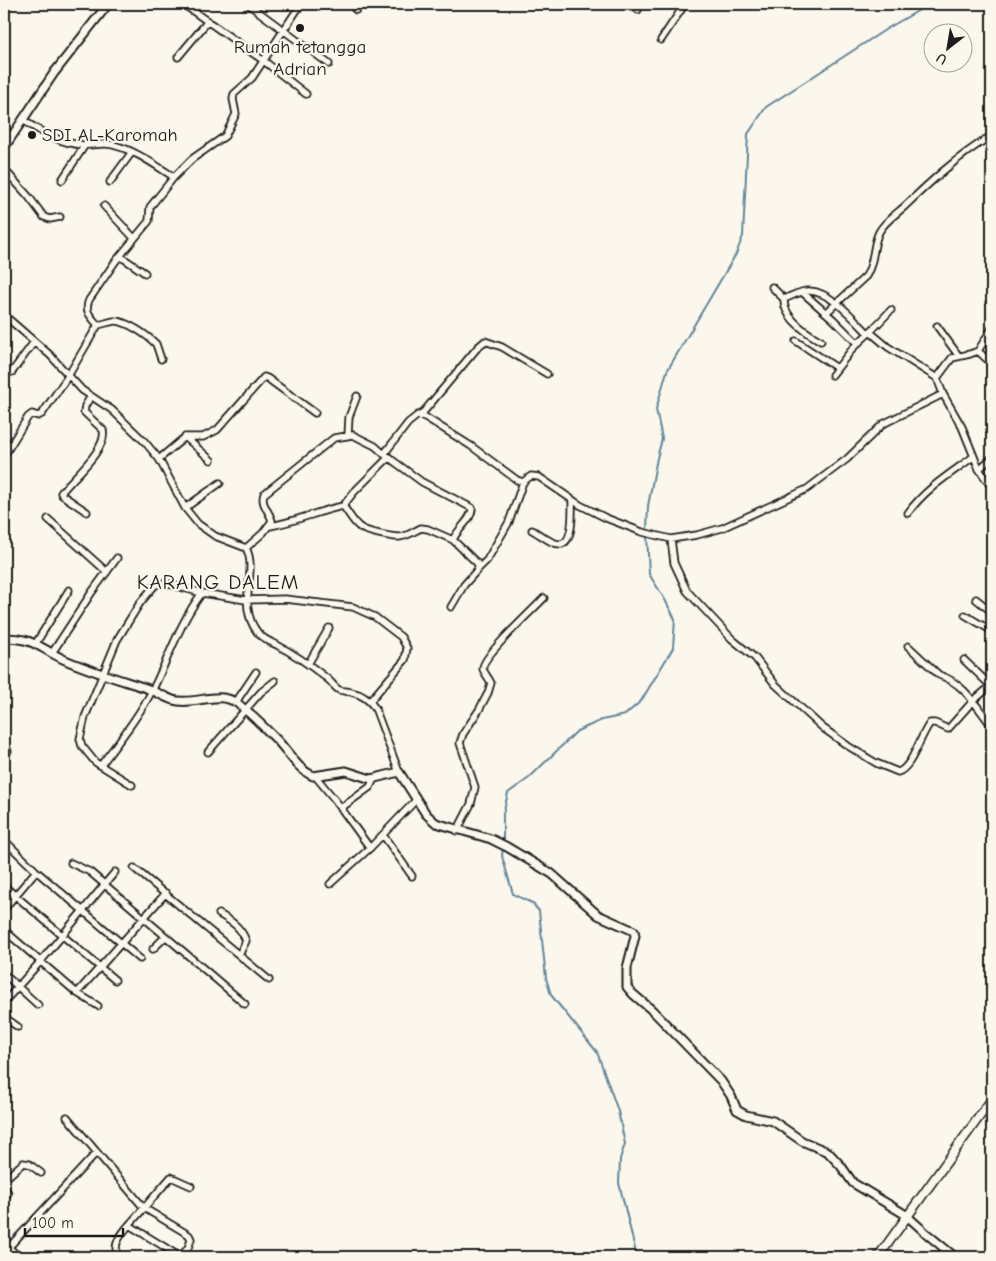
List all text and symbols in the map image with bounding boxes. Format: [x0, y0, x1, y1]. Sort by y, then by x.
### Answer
marker: Rumah tetangga Adrian [294, 22, 306, 34]
north arrow [924, 22, 974, 72]
place label: Rumah tetangga Adrian [234, 36, 366, 80]
text: U [933, 49, 950, 68]
place label: SDI AL-Karomah [42, 124, 178, 146]
marker: SDI AL-Karomah [26, 129, 38, 141]
district label: KARANG DALEM [137, 570, 299, 594]
scale bar [25, 1206, 122, 1238]
text: 100 m [32, 1214, 74, 1232]

